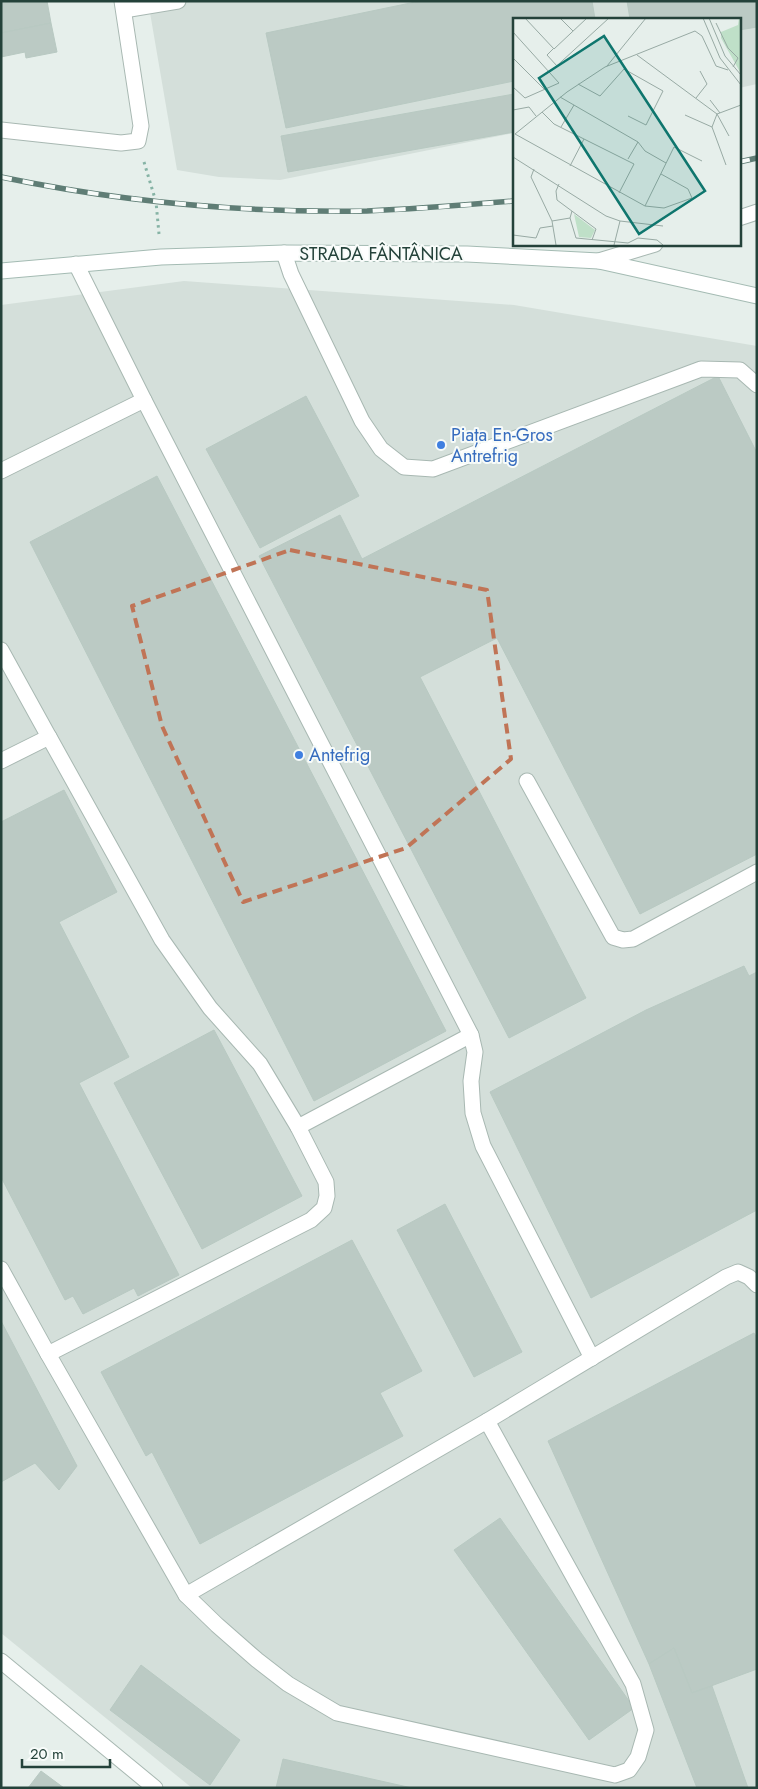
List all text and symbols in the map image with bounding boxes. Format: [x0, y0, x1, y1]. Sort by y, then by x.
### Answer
inset map [513, 18, 740, 245]
street label: STRADA FÂNTÂNICA [299, 241, 463, 267]
place label: Piața En-Gros Antrefrig [451, 422, 553, 469]
marker: Piața En-Gros Antrefrig [435, 439, 447, 451]
place label: Antefrig [309, 742, 370, 768]
marker: Antefrig [293, 749, 305, 761]
scale bar [22, 1736, 110, 1768]
text: 20 m [30, 1743, 64, 1765]

